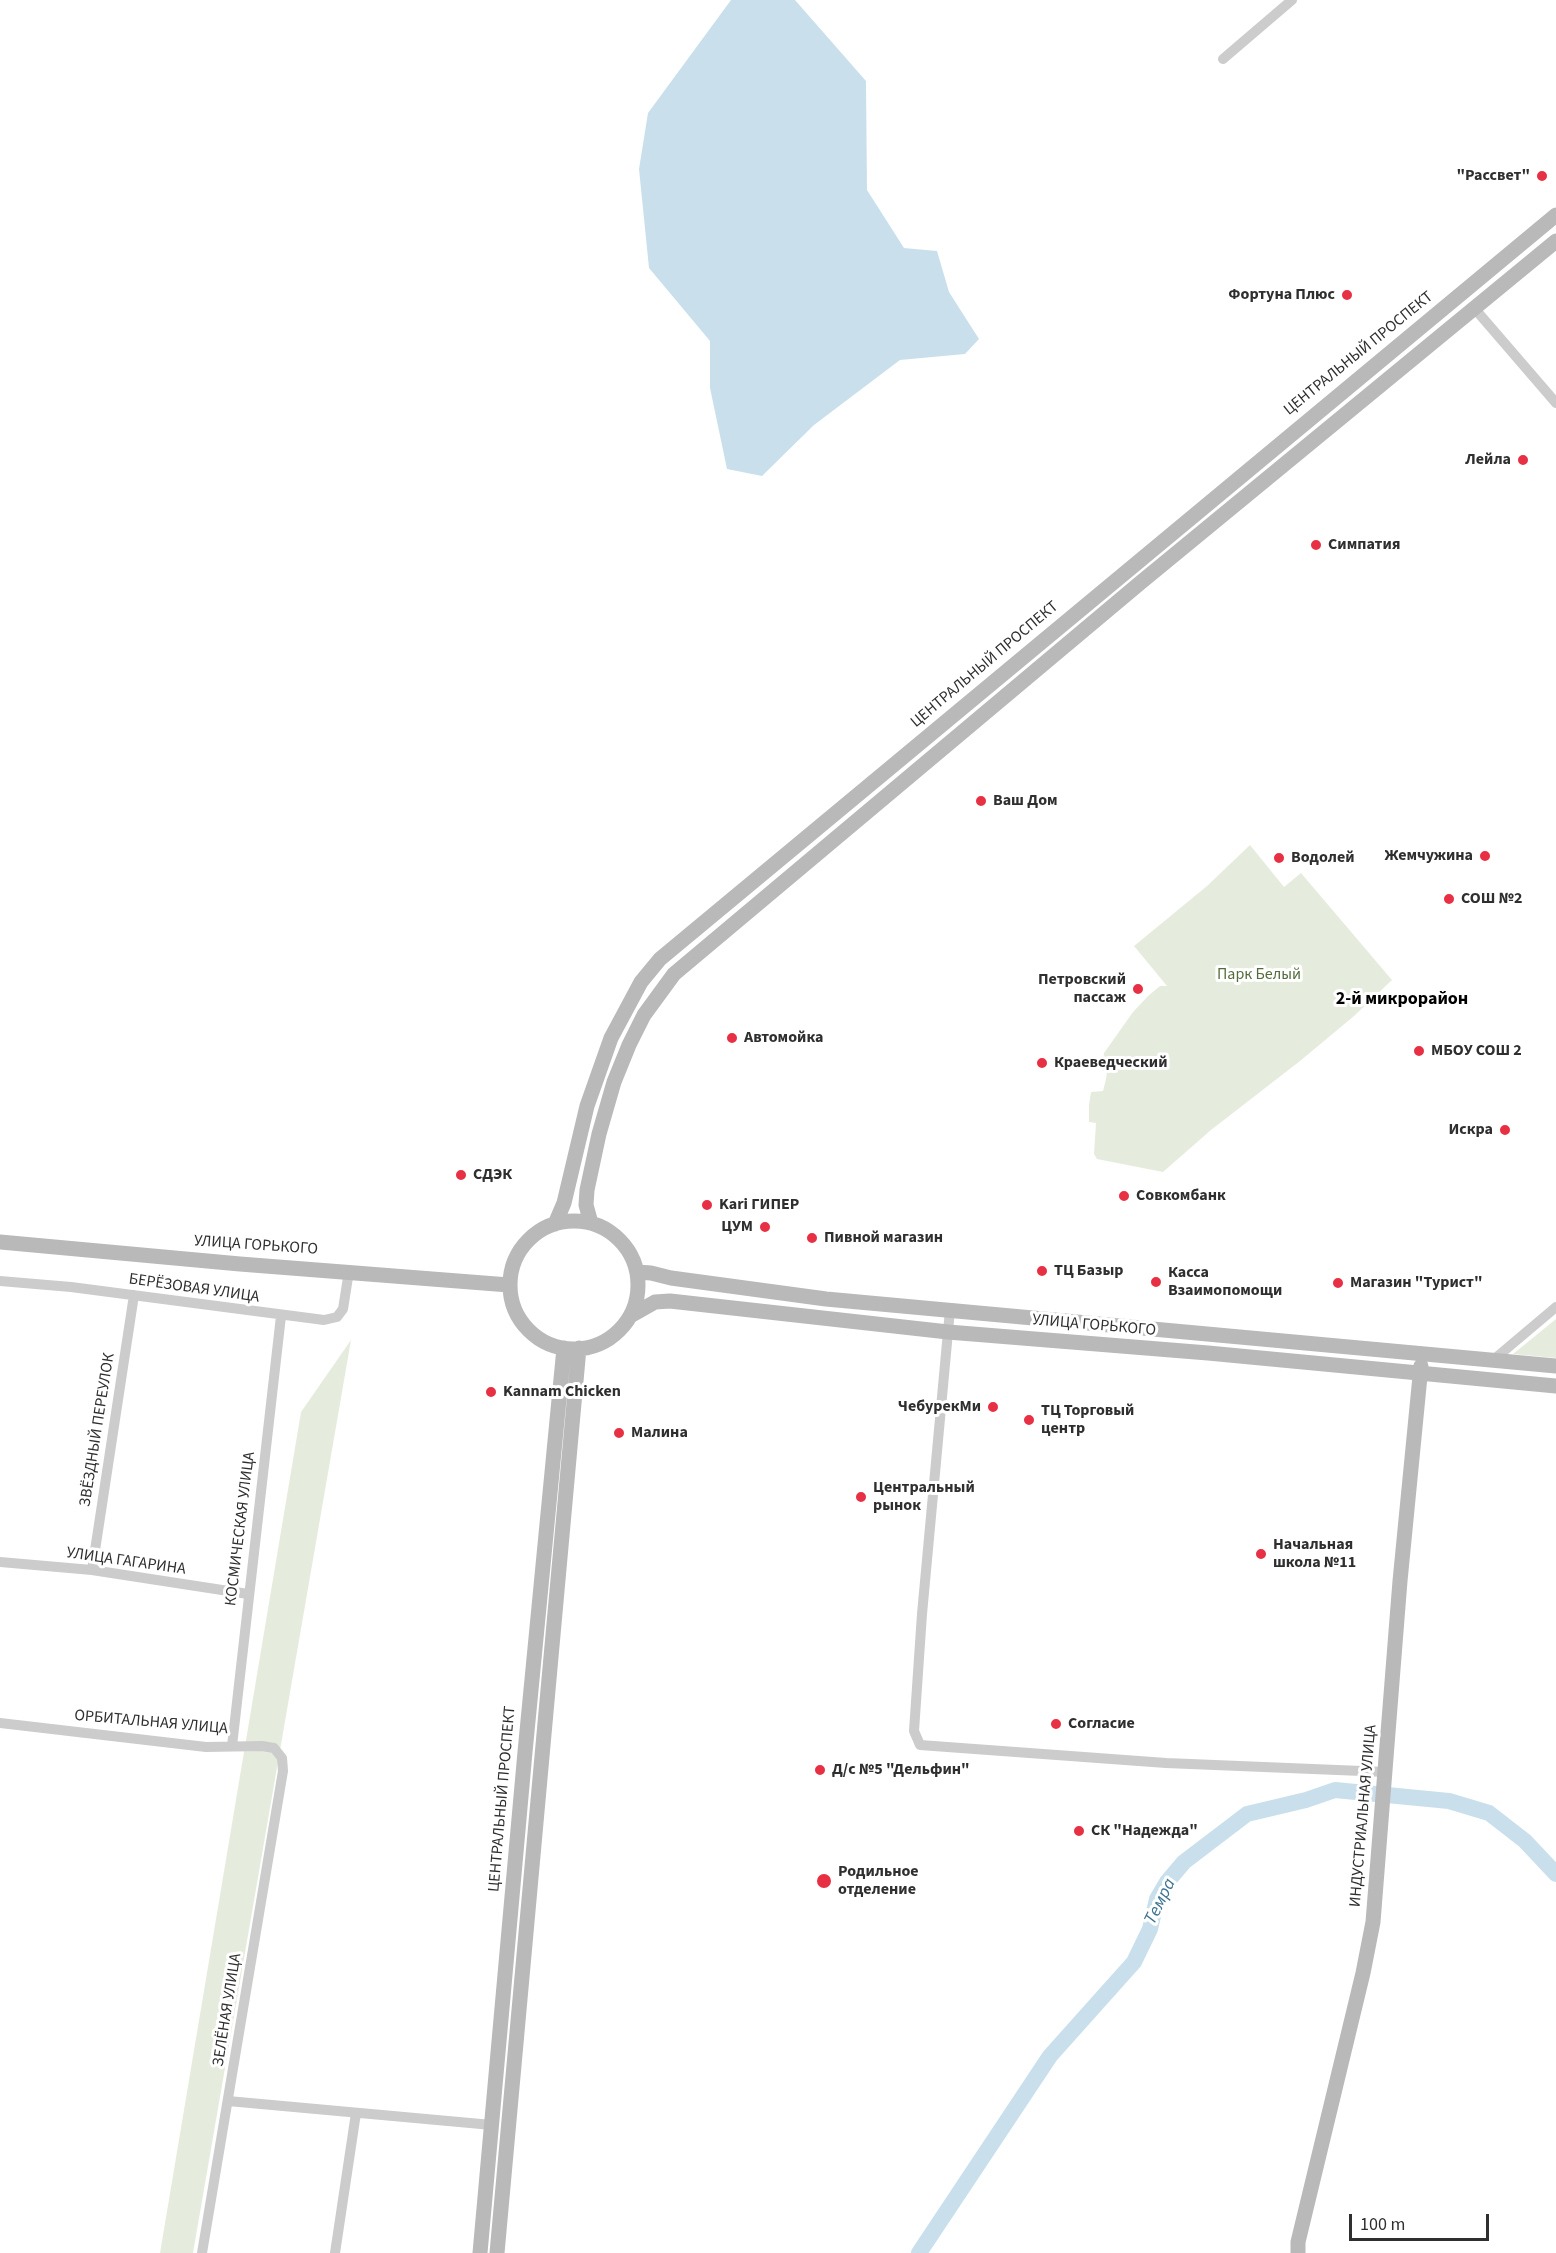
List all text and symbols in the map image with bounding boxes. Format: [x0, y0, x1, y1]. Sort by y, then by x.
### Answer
place label: "Рассвет" [1456, 166, 1530, 186]
marker: "Рассвет" [1535, 169, 1549, 183]
place label: Фортуна Плюс [1228, 285, 1335, 305]
street label: ЦЕНТРАЛЬНЫЙ ПРОСПЕКТ [1280, 288, 1438, 420]
marker: Фортуна Плюс [1340, 288, 1354, 302]
place label: Лейла [1465, 450, 1511, 470]
marker: Лейла [1516, 453, 1530, 467]
place label: Симпатия [1328, 535, 1400, 555]
marker: Симпатия [1309, 538, 1323, 552]
street label: ЦЕНТРАЛЬНЫЙ ПРОСПЕКТ [907, 598, 1063, 732]
place label: Ваш Дом [993, 791, 1058, 811]
marker: Ваш Дом [974, 794, 988, 808]
place label: Жемчужина [1384, 846, 1473, 866]
place label: Водолей [1291, 848, 1355, 868]
marker: Жемчужина [1478, 849, 1492, 863]
marker: Водолей [1272, 851, 1286, 865]
place label: СОШ №2 [1461, 889, 1522, 909]
marker: СОШ №2 [1442, 892, 1456, 906]
park label: Парк Белый [1217, 965, 1301, 985]
place label: Петровский пассаж [1038, 970, 1126, 1008]
marker: Петровский пассаж [1131, 982, 1145, 996]
district label: 2-й микрорайон [1336, 989, 1468, 1011]
place label: Автомойка [744, 1028, 823, 1048]
marker: Автомойка [725, 1031, 739, 1045]
place label: МБОУ СОШ 2 [1431, 1041, 1522, 1061]
marker: МБОУ СОШ 2 [1412, 1044, 1426, 1058]
place label: Краеведческий [1054, 1053, 1167, 1073]
marker: Краеведческий [1035, 1056, 1049, 1070]
place label: Искра [1448, 1120, 1493, 1140]
marker: Искра [1498, 1123, 1512, 1137]
place label: СДЭК [473, 1165, 512, 1185]
marker: СДЭК [454, 1168, 468, 1182]
place label: Совкомбанк [1136, 1186, 1226, 1206]
marker: Совкомбанк [1117, 1189, 1131, 1203]
place label: Kari ГИПЕР [719, 1195, 799, 1215]
marker: Kari ГИПЕР [700, 1198, 714, 1212]
place label: ЦУМ [721, 1217, 753, 1237]
marker: ЦУМ [758, 1220, 772, 1234]
place label: Пивной магазин [824, 1228, 943, 1248]
marker: Пивной магазин [805, 1231, 819, 1245]
street label: УЛИЦА ГОРЬКОГО [193, 1232, 319, 1260]
place label: ТЦ Базыр [1054, 1261, 1123, 1281]
place label: Касса Взаимопомощи [1168, 1263, 1282, 1301]
marker: ТЦ Базыр [1035, 1264, 1049, 1278]
street label: БЕРЁЗОВАЯ УЛИЦА [127, 1270, 261, 1308]
place label: Магазин "Турист" [1350, 1273, 1483, 1293]
marker: Касса Взаимопомощи [1149, 1275, 1163, 1289]
marker: Магазин "Турист" [1331, 1276, 1345, 1290]
street label: УЛИЦА ГОРЬКОГО [1031, 1311, 1157, 1341]
street label: ЗВЁЗДНЫЙ ПЕРЕУЛОК [76, 1352, 120, 1508]
place label: Kannam Chicken [503, 1382, 621, 1402]
marker: Kannam Chicken [484, 1385, 498, 1399]
place label: ЧебурекМи [898, 1397, 981, 1417]
marker: ЧебурекМи [986, 1400, 1000, 1414]
place label: ТЦ Торговый центр [1041, 1401, 1134, 1439]
marker: ТЦ Торговый центр [1022, 1413, 1036, 1427]
place label: Малина [631, 1423, 688, 1443]
marker: Малина [612, 1426, 626, 1440]
street label: КОСМИЧЕСКАЯ УЛИЦА [222, 1451, 260, 1607]
place label: Центральный рынок [873, 1478, 975, 1516]
marker: Центральный рынок [854, 1490, 868, 1504]
place label: Начальная школа №11 [1273, 1535, 1356, 1573]
street label: УЛИЦА ГАГАРИНА [65, 1544, 187, 1580]
marker: Начальная школа №11 [1254, 1547, 1268, 1561]
street label: ЦЕНТРАЛЬНЫЙ ПРОСПЕКТ [485, 1705, 521, 1893]
street label: ОРБИТАЛЬНАЯ УЛИЦА [73, 1707, 229, 1739]
place label: Согласие [1068, 1714, 1135, 1734]
marker: Согласие [1049, 1717, 1063, 1731]
street label: ИНДУСТРИАЛЬНАЯ УЛИЦА [1346, 1724, 1382, 1908]
place label: Д/c №5 "Дельфин" [832, 1760, 970, 1780]
marker: Д/c №5 "Дельфин" [813, 1763, 827, 1777]
place label: СК "Надежда" [1091, 1821, 1198, 1841]
marker: СК "Надежда" [1072, 1824, 1086, 1838]
place label: Родильное отделение [838, 1862, 919, 1900]
marker: Родильное отделение [815, 1872, 833, 1890]
water label: Темра [1141, 1875, 1181, 1929]
street label: ЗЕЛЁНАЯ УЛИЦА [210, 1952, 246, 2068]
scale bar [1352, 2202, 1492, 2240]
text: 100 m [1360, 2212, 1405, 2237]

